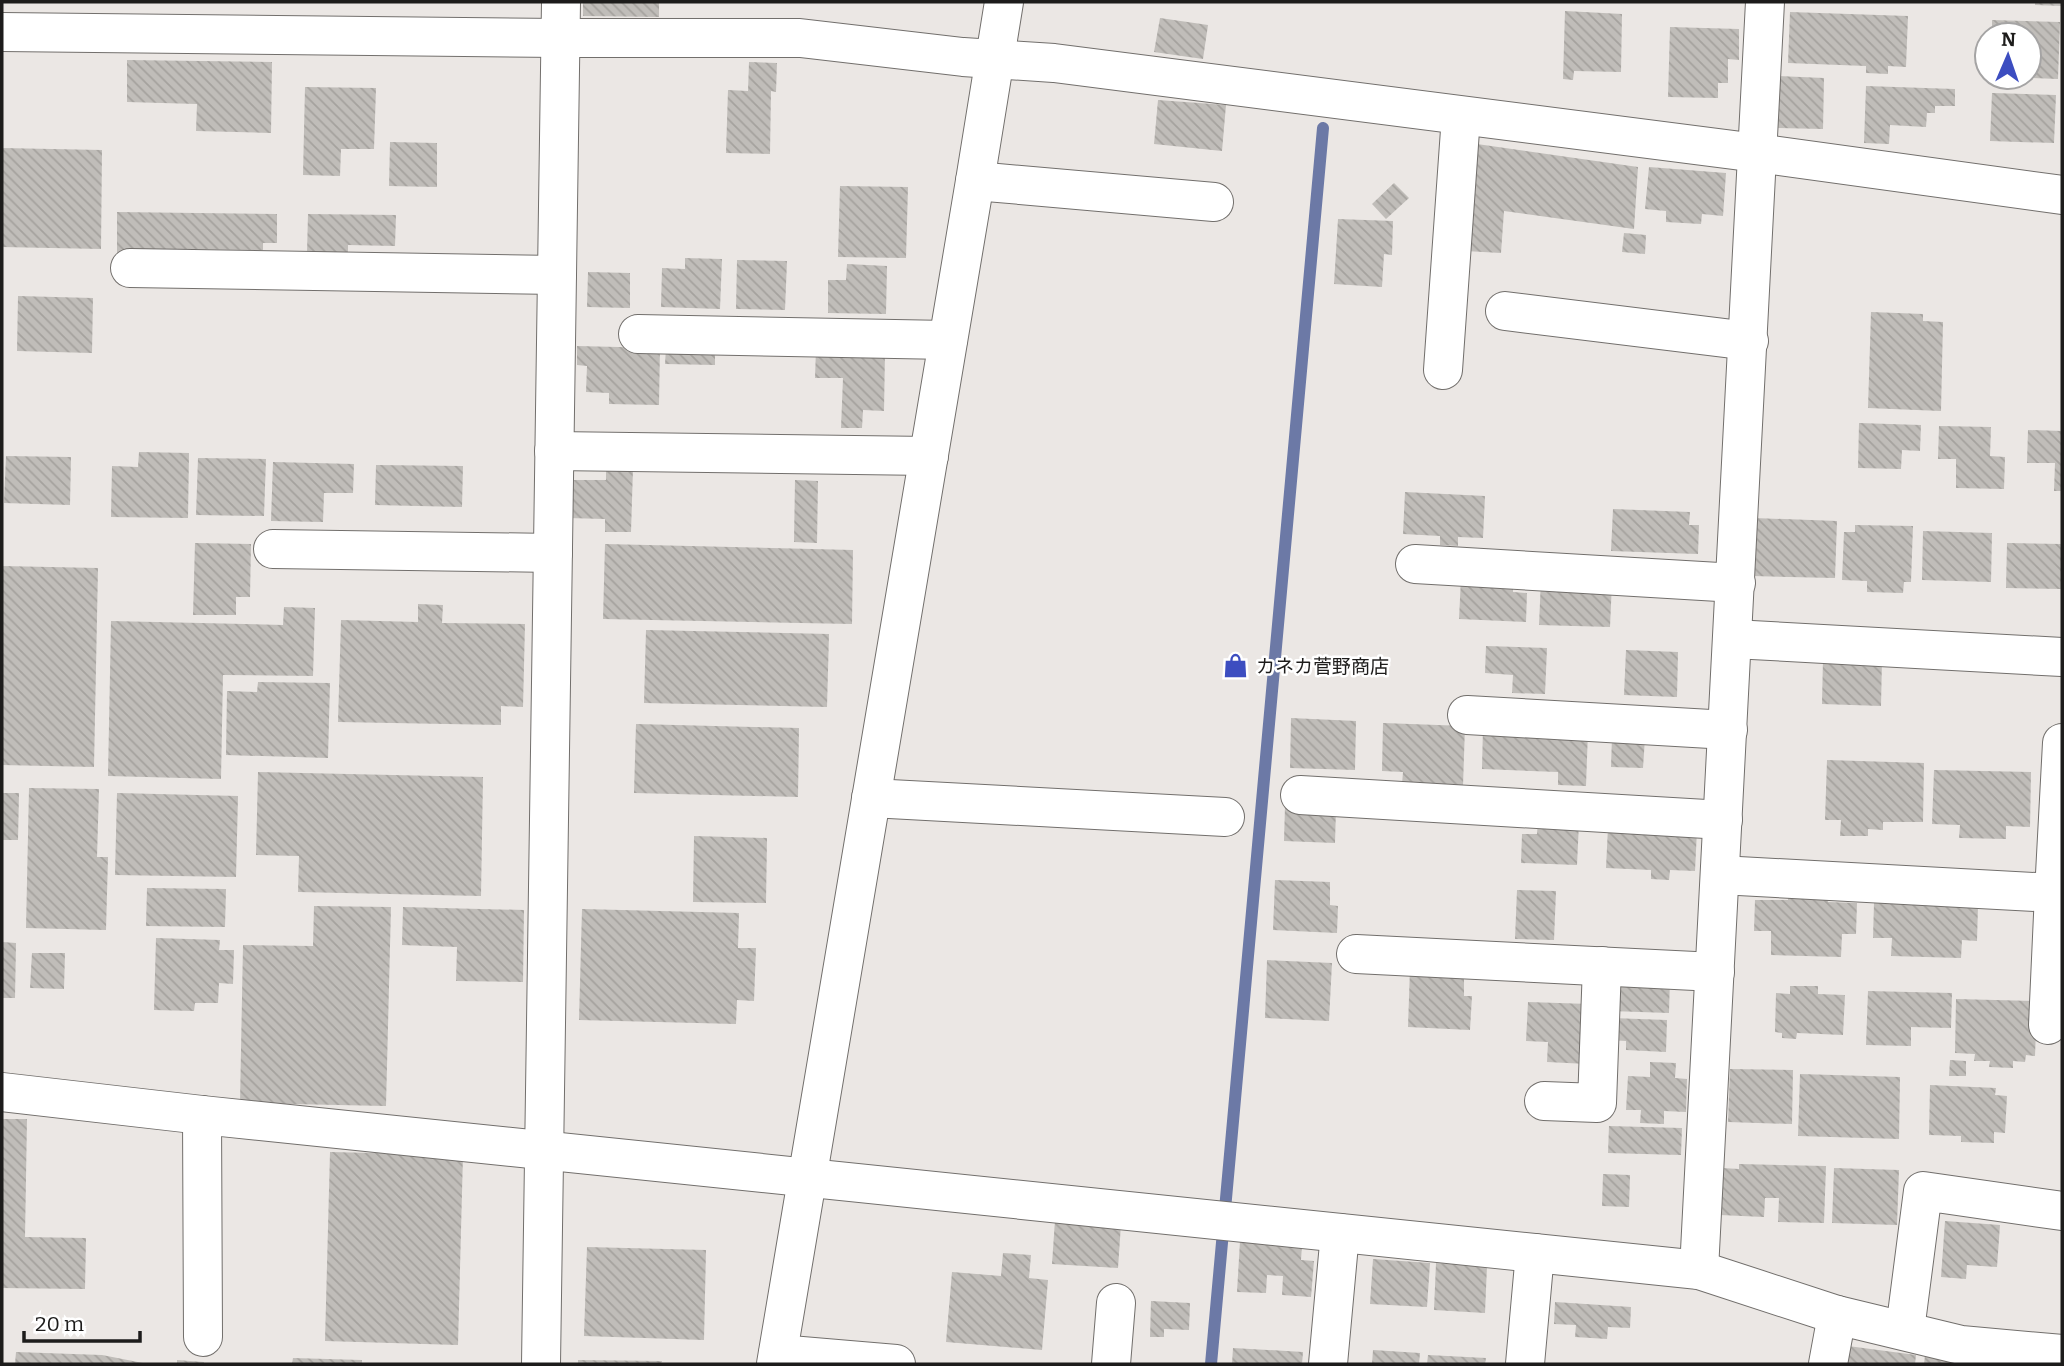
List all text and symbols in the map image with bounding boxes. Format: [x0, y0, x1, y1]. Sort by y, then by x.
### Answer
north arrow [1973, 21, 2043, 91]
text: N [2001, 28, 2017, 51]
shop icon: カネカ菅野商店 [1222, 652, 1250, 680]
place label: カネカ菅野商店 [1256, 655, 1389, 678]
scale bar [24, 1300, 140, 1344]
text: 20 m [35, 1311, 84, 1337]

